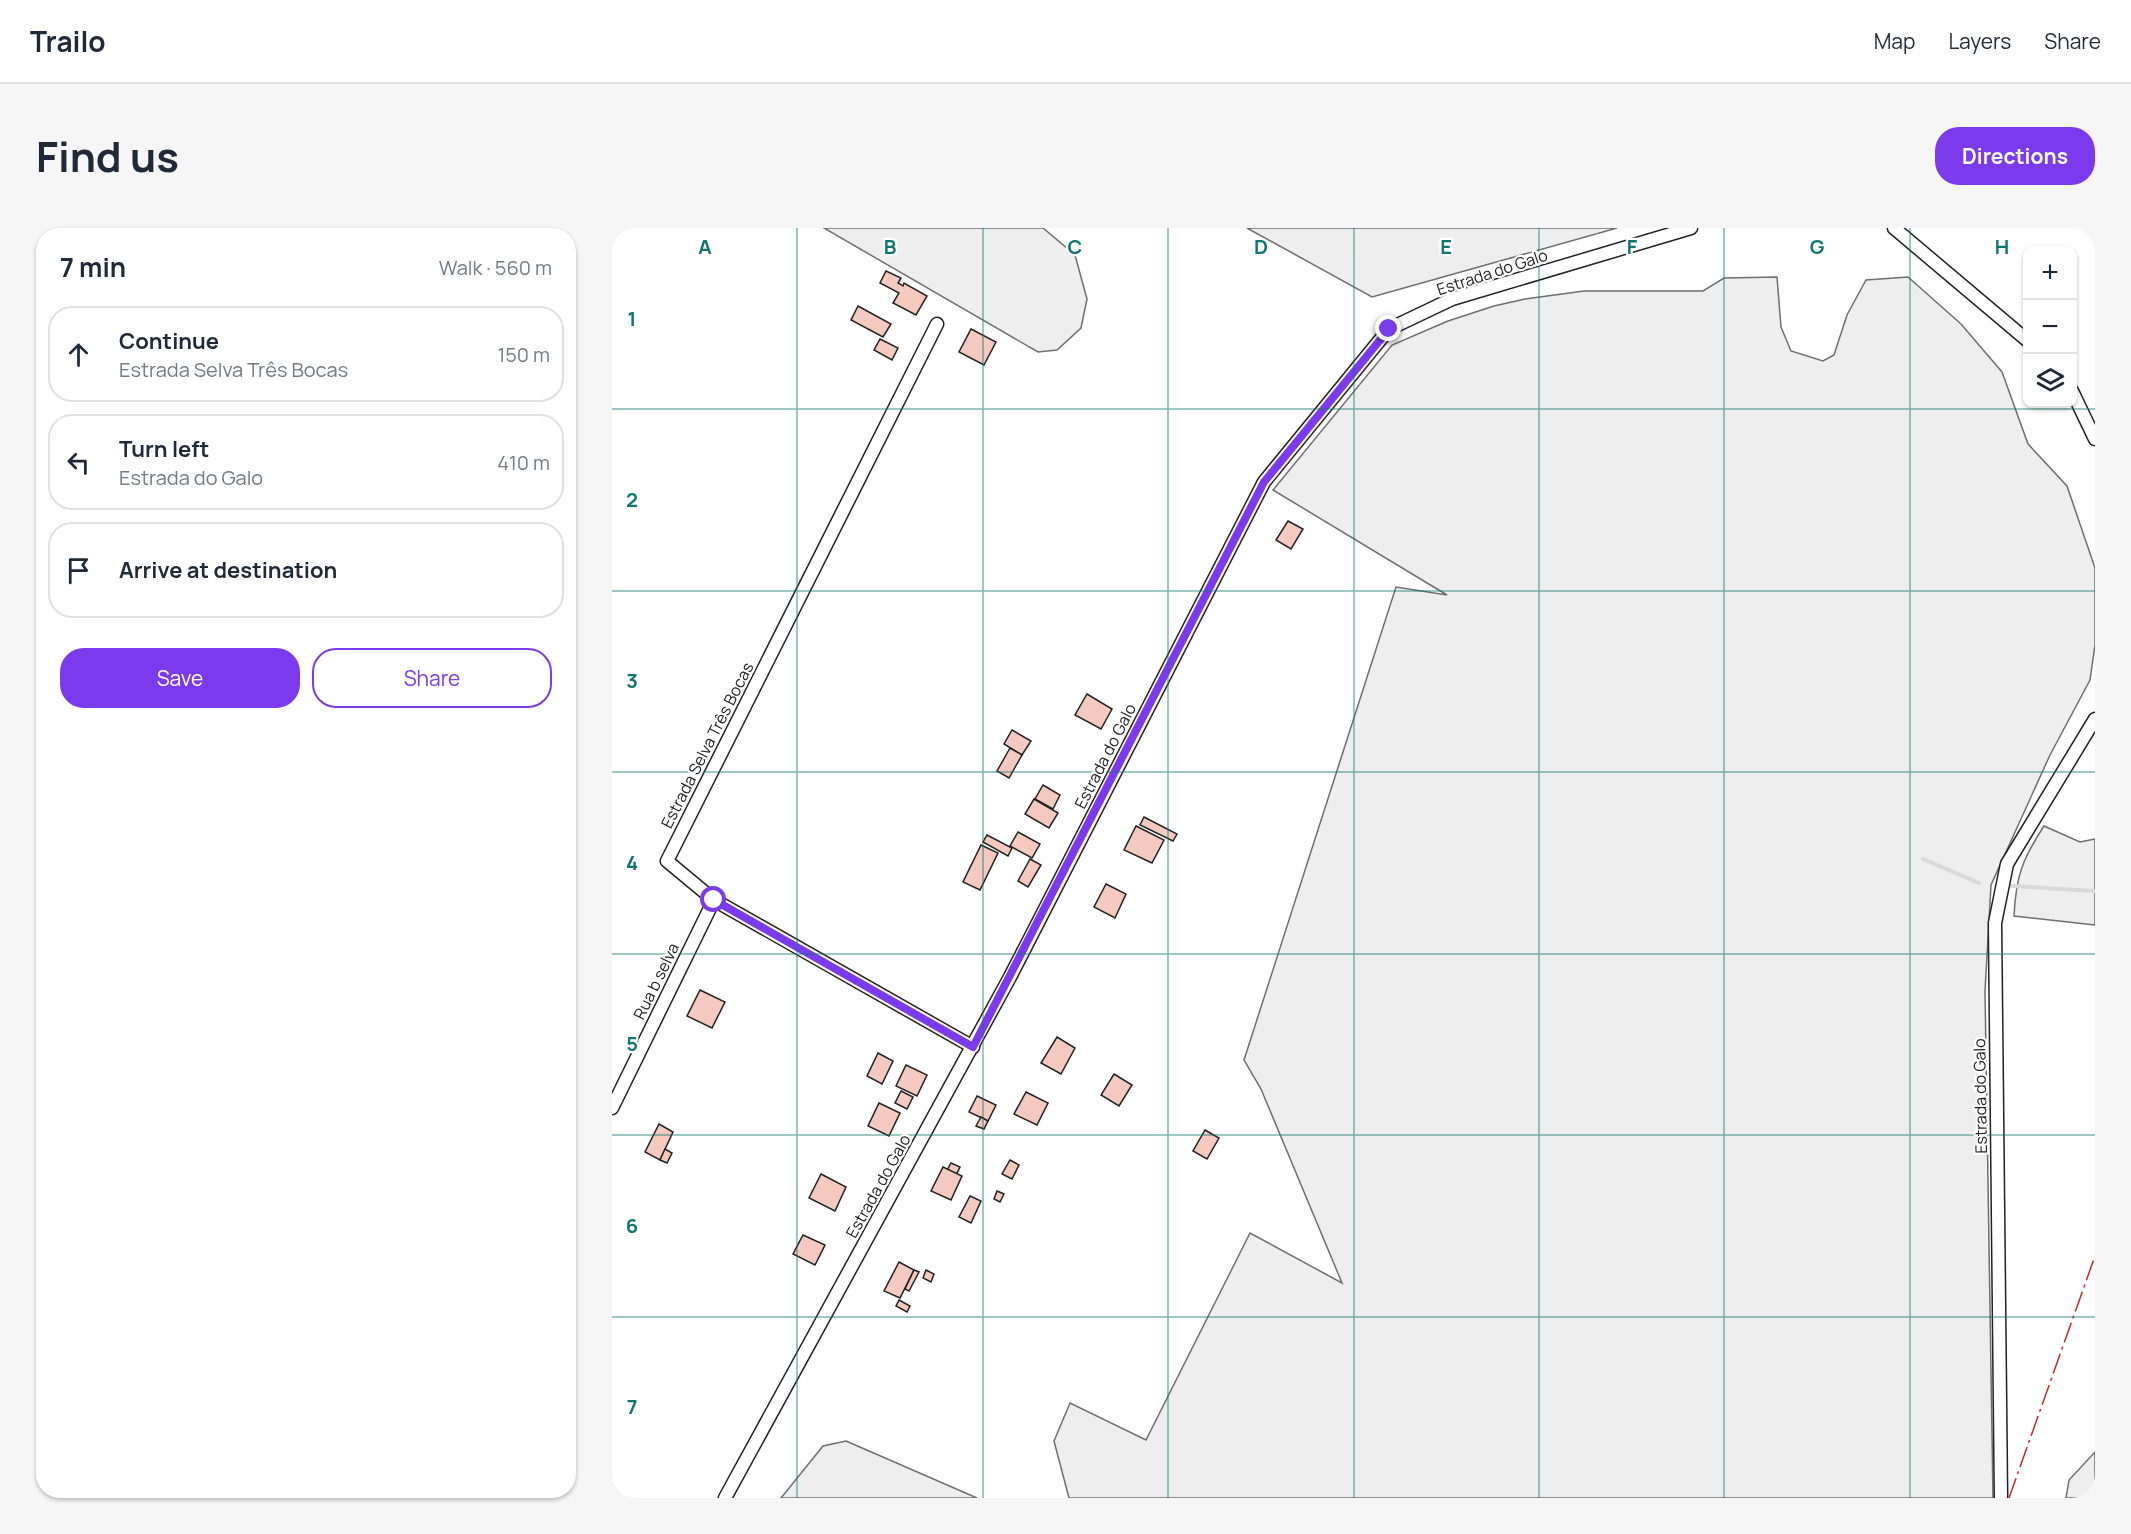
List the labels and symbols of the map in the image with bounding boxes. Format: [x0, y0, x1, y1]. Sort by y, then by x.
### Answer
text: A [698, 233, 712, 260]
text: B [884, 233, 897, 260]
text: C [1068, 233, 1082, 260]
text: D [1254, 233, 1268, 260]
text: F [1627, 233, 1638, 260]
text: G [1810, 233, 1825, 260]
text: H [1995, 233, 2009, 260]
street label: Estrada do Galo [1434, 245, 1550, 299]
text: 1 [628, 305, 636, 332]
route end [1375, 315, 1401, 341]
text: 2 [626, 486, 638, 513]
street label: Estrada Selva Três Bocas [656, 658, 758, 832]
text: 3 [626, 667, 638, 694]
street label: Estrada do Galo [1069, 700, 1141, 812]
text: 4 [626, 849, 638, 876]
route start [700, 886, 726, 912]
street label: Rua b selva [628, 939, 684, 1023]
text: 5 [626, 1030, 638, 1057]
street label: Estrada do Galo [1968, 1038, 1992, 1154]
street label: Estrada do Galo [840, 1130, 916, 1242]
text: 6 [626, 1212, 638, 1239]
text: 7 [627, 1393, 637, 1420]

